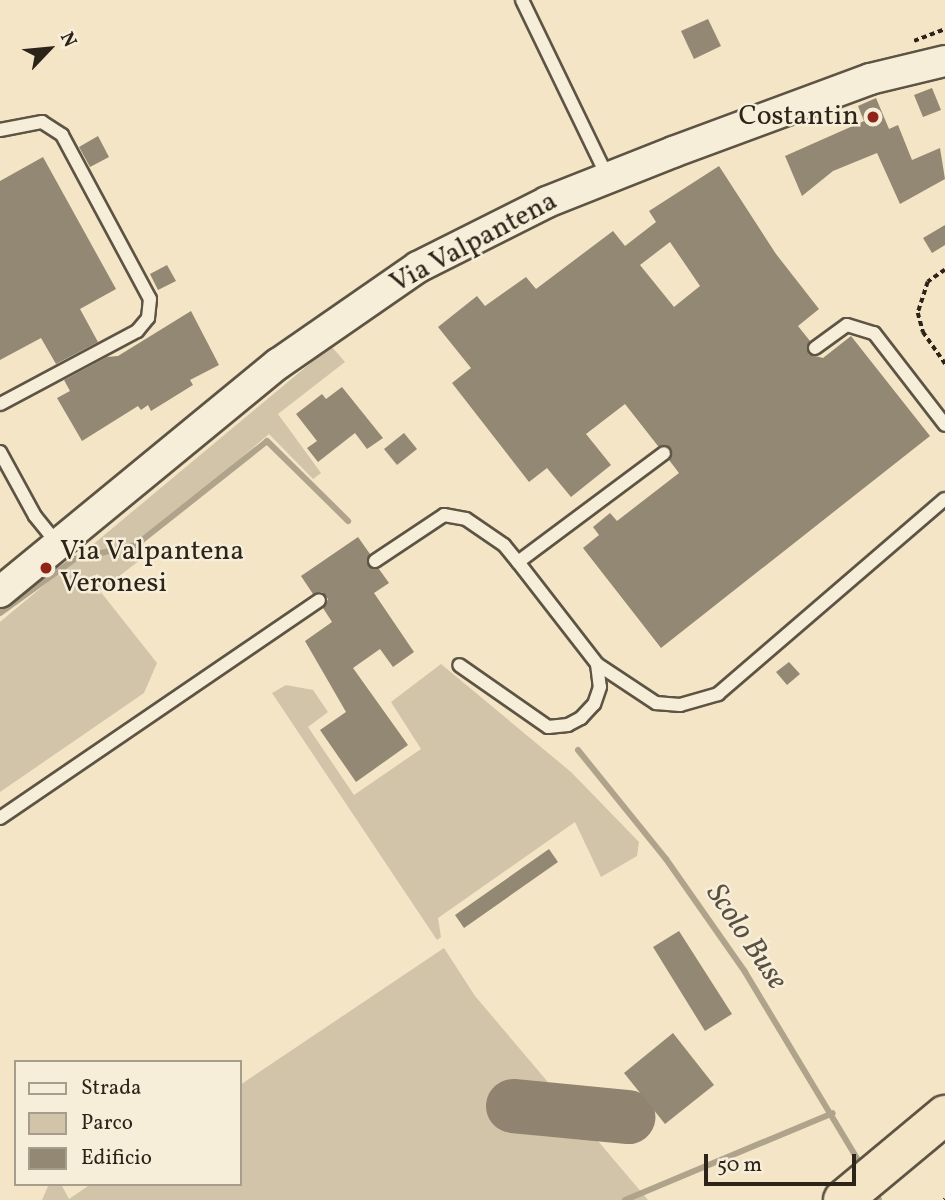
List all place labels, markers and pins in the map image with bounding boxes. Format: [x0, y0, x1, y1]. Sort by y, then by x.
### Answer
place label: Costantin [738, 100, 859, 134]
marker: Costantin [865, 109, 881, 125]
place label: Via Valpantena Veronesi [60, 535, 245, 601]
marker: Via Valpantena Veronesi [38, 560, 54, 576]

